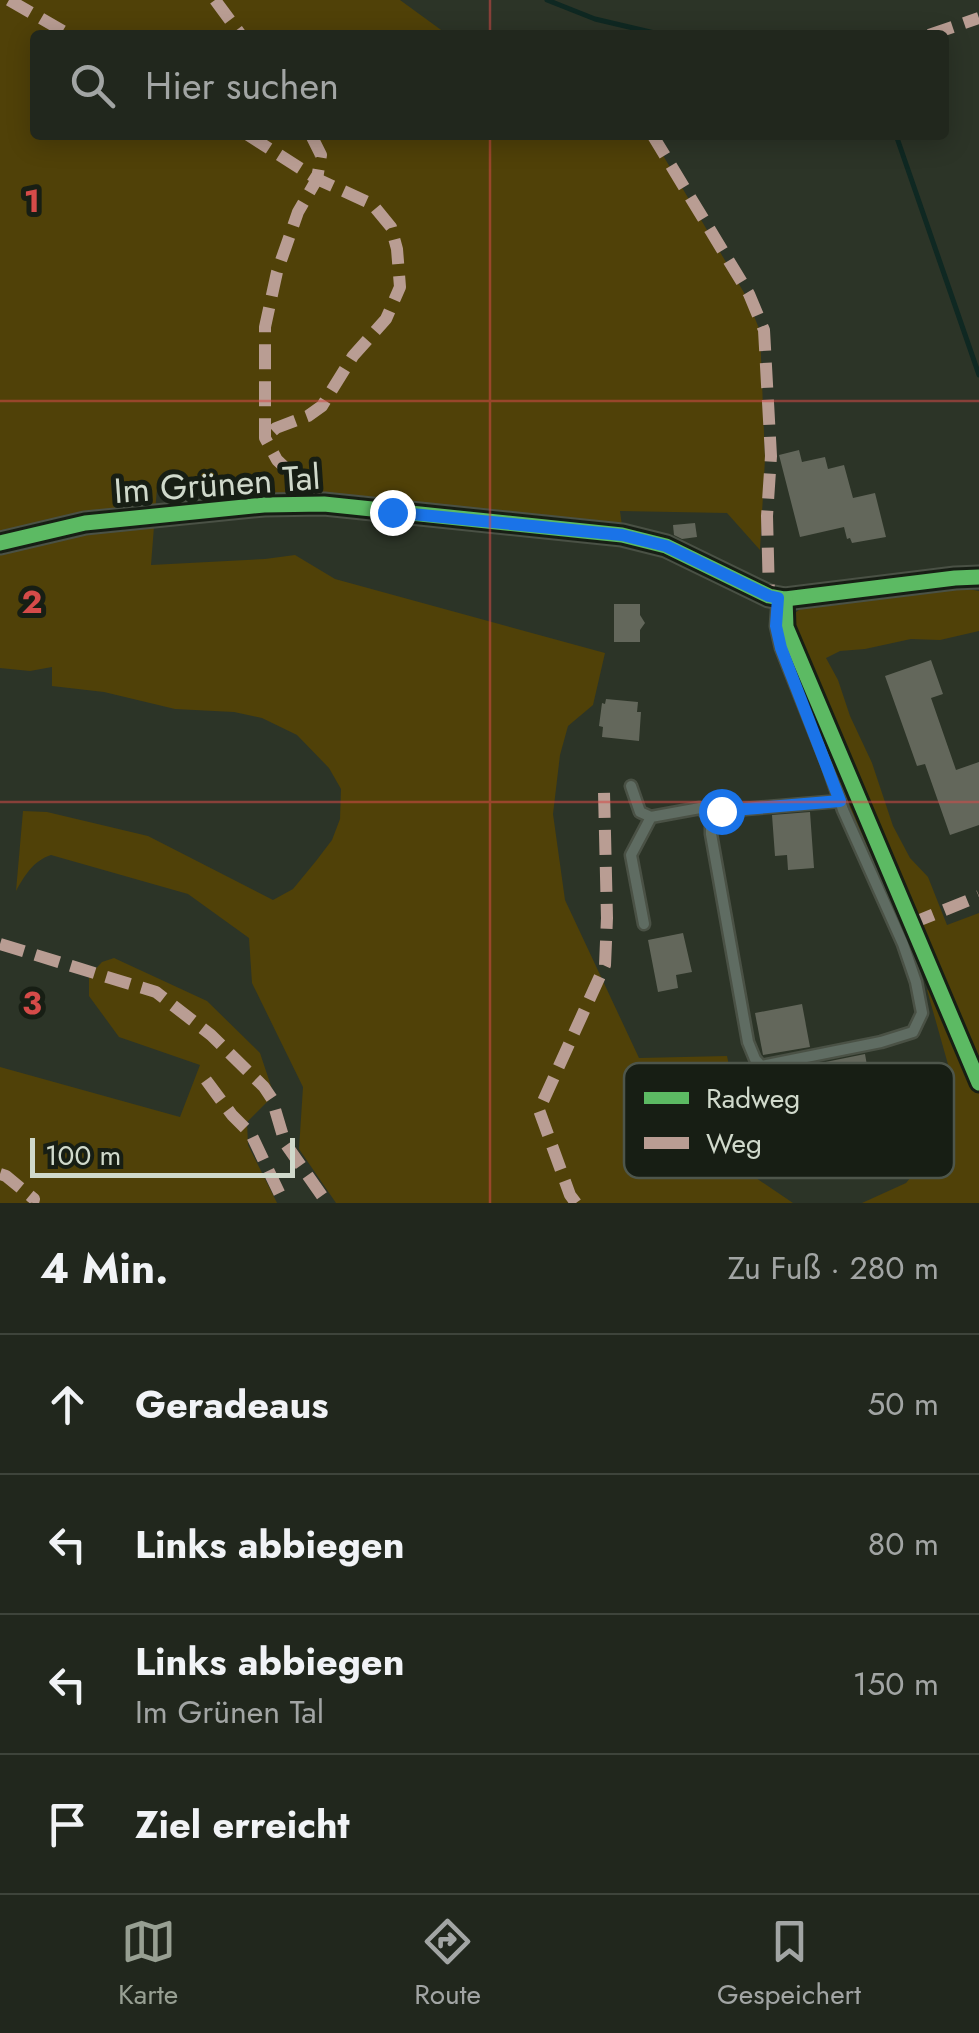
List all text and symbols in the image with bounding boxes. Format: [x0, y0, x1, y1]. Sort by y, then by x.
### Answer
search box [30, 30, 949, 140]
icon: search [65, 58, 120, 113]
text: Hier suchen [145, 58, 339, 113]
text: 1 [24, 178, 40, 224]
street label: Im Grünen Tal [112, 452, 322, 516]
route end [370, 490, 416, 536]
text: 2 [22, 579, 43, 625]
route start [699, 789, 745, 835]
text: 3 [22, 980, 42, 1026]
legend [624, 1063, 954, 1178]
text: Radweg [706, 1078, 800, 1119]
text: Weg [706, 1123, 762, 1164]
scale bar [30, 1133, 295, 1178]
text: 100 m [45, 1135, 121, 1176]
text: 4 Min. [40, 1238, 169, 1299]
text: Zu Fuß · 280 m [728, 1245, 939, 1291]
icon: ahead [40, 1377, 95, 1432]
text: Geradeaus [135, 1377, 329, 1432]
text: 50 m [867, 1381, 939, 1427]
icon: left [40, 1517, 95, 1572]
text: Links abbiegen [135, 1517, 405, 1572]
text: 80 m [868, 1521, 939, 1567]
text: Links abbiegen [135, 1634, 405, 1689]
icon: left [40, 1657, 95, 1712]
text: 150 m [853, 1661, 939, 1707]
text: Im Grünen Tal [135, 1689, 324, 1735]
icon: arrive [40, 1797, 95, 1852]
text: Ziel erreicht [135, 1797, 350, 1852]
tab: Karte [118, 1914, 178, 2015]
tab: Route [414, 1914, 481, 2015]
tab: Gespeichert [717, 1914, 861, 2015]

